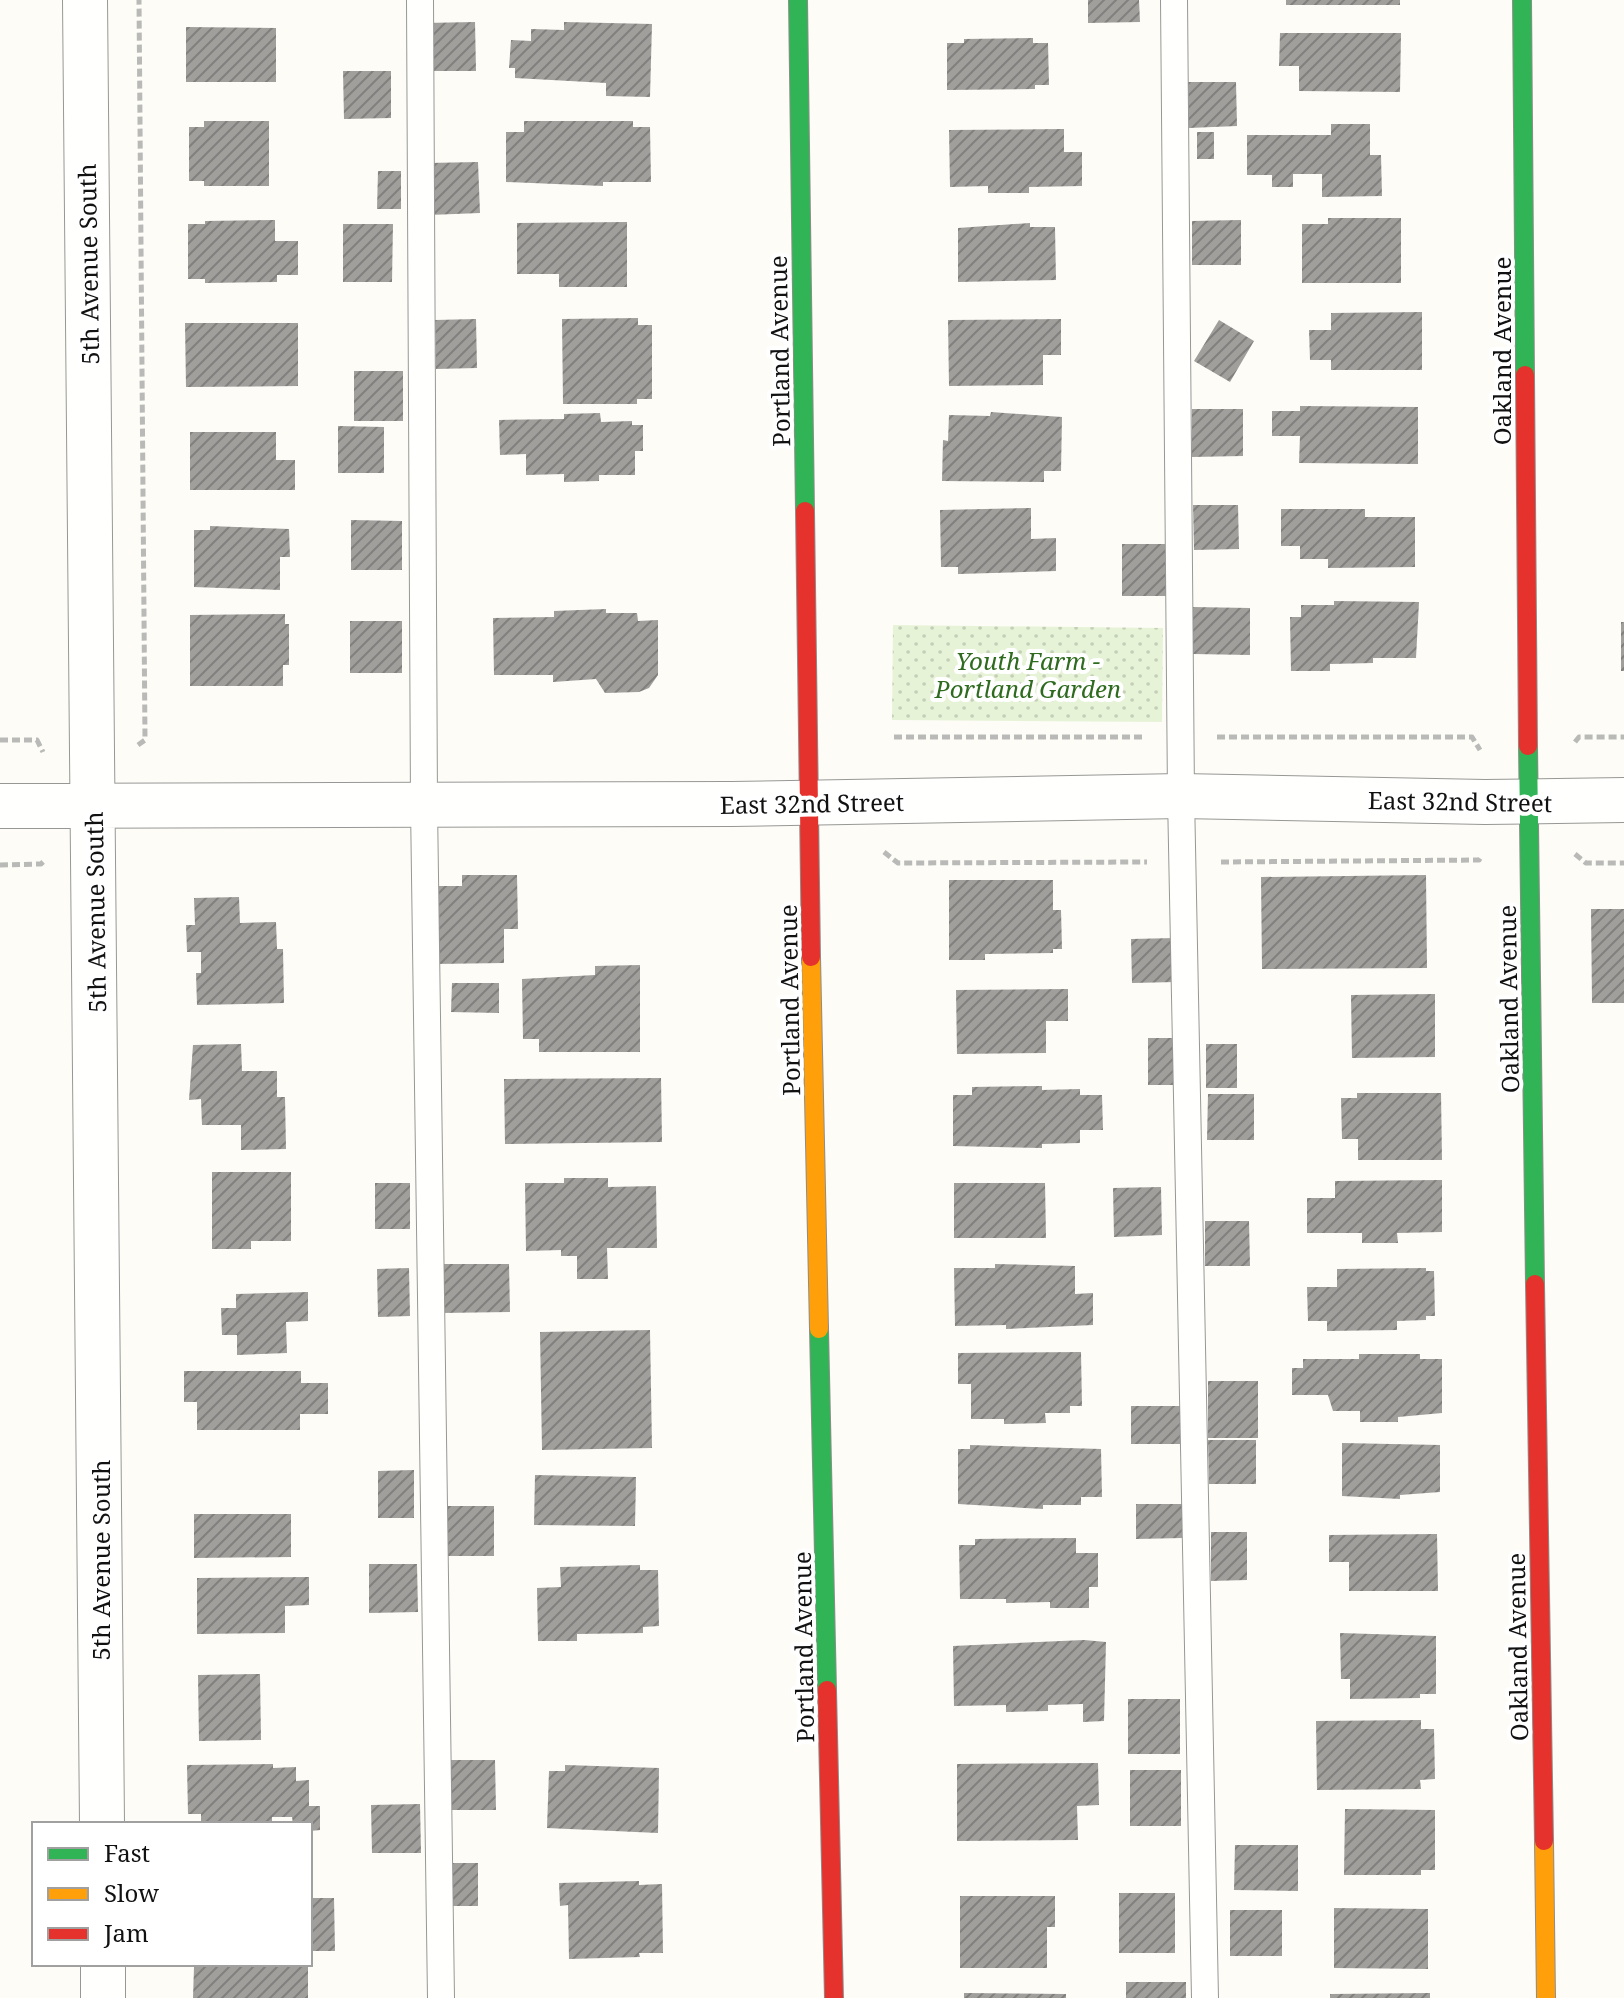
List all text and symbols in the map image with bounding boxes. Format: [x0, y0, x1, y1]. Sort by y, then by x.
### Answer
street label: 5th Avenue South [70, 163, 106, 365]
street label: Portland Avenue [761, 255, 797, 447]
street label: Oakland Avenue [1485, 257, 1518, 445]
park label: Youth Farm - Portland Garden [934, 644, 1121, 705]
street label: East 32nd Street [1368, 783, 1552, 819]
street label: East 32nd Street [720, 785, 904, 821]
street label: 5th Avenue South [77, 811, 113, 1013]
street label: Portland Avenue [771, 904, 807, 1096]
street label: Oakland Avenue [1490, 904, 1526, 1094]
street label: 5th Avenue South [84, 1459, 117, 1661]
street label: Portland Avenue [785, 1551, 821, 1743]
street label: Oakland Avenue [1499, 1552, 1535, 1742]
legend [32, 1822, 312, 1966]
text: Fast [104, 1836, 150, 1869]
text: Slow [104, 1876, 159, 1909]
text: Jam [103, 1916, 149, 1949]

